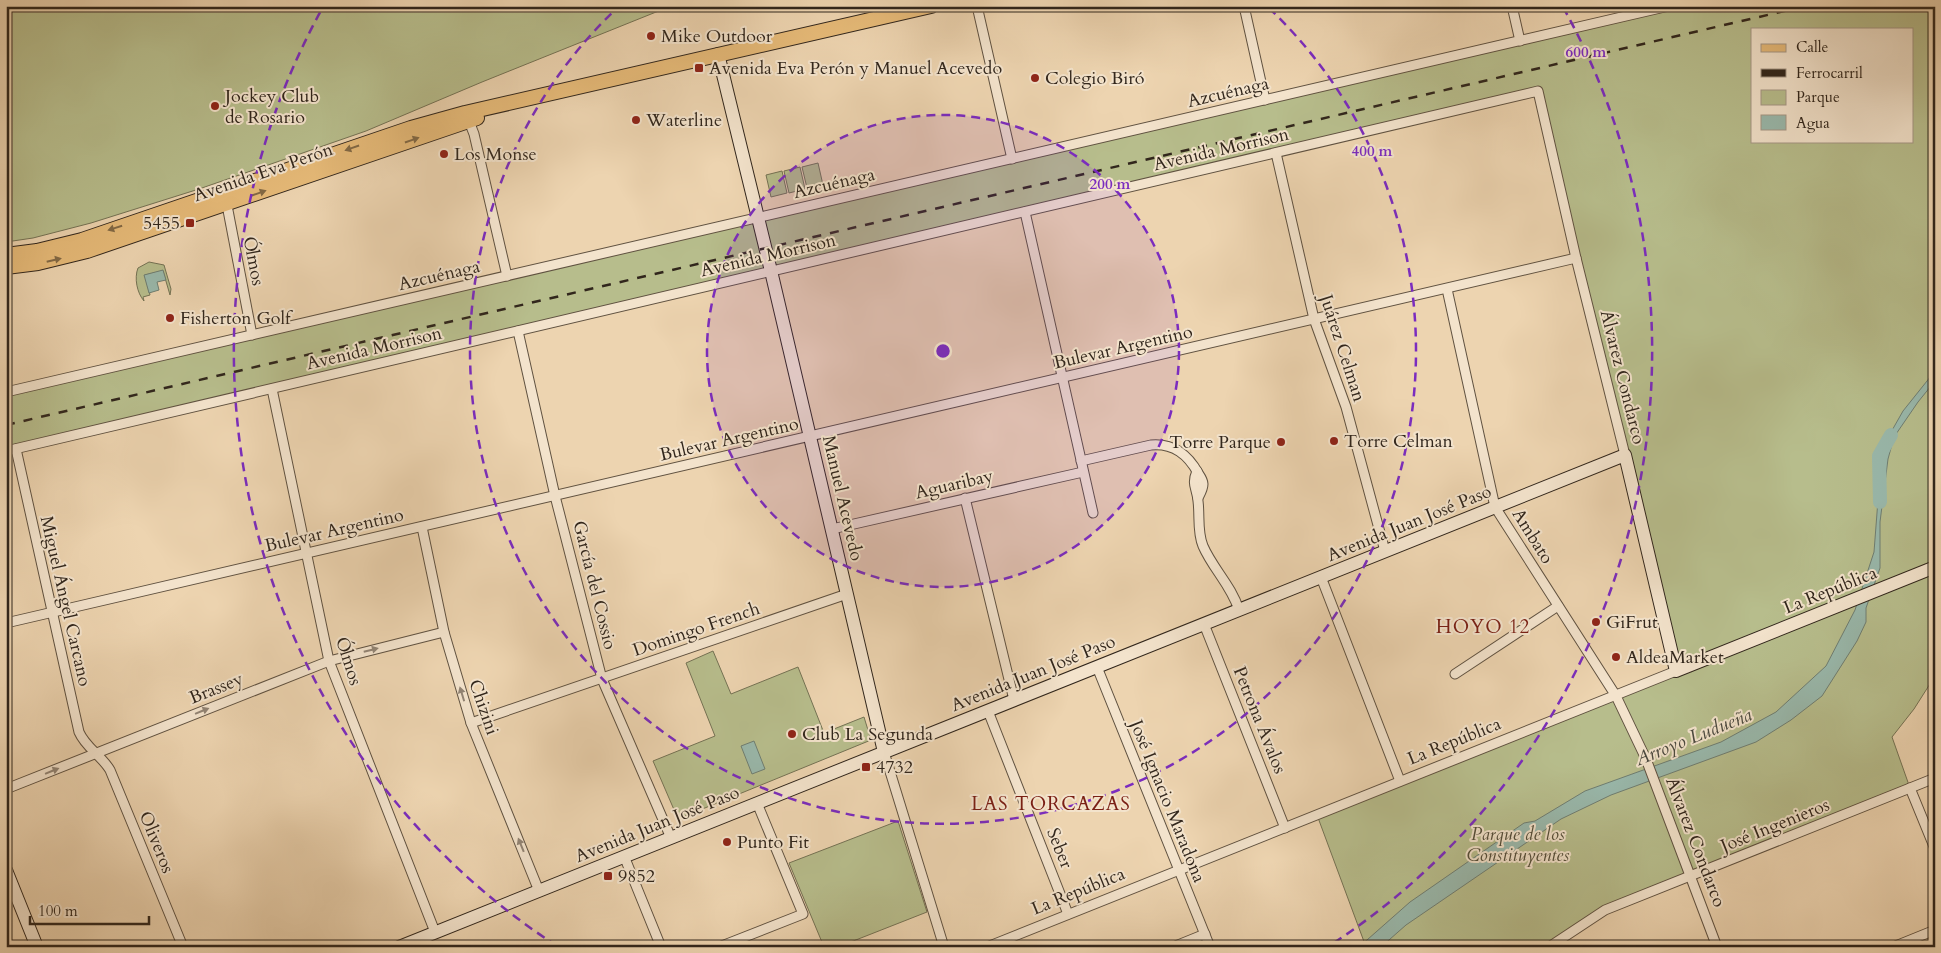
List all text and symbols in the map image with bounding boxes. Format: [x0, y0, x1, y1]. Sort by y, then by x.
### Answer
place label: Mike Outdoor [661, 24, 773, 49]
legend [1751, 28, 1914, 142]
marker: Mike Outdoor [645, 30, 657, 42]
text: Calle [1796, 37, 1829, 57]
text: 600 m [1566, 42, 1607, 62]
place label: Avenida Eva Perón y Manuel Acevedo [709, 56, 1002, 81]
marker: Avenida Eva Perón y Manuel Acevedo [693, 62, 705, 74]
text: Ferrocarril [1796, 63, 1863, 83]
place label: Colegio Biró [1045, 66, 1145, 91]
street label: Azcuénaga [1185, 71, 1272, 114]
marker: Colegio Biró [1029, 72, 1041, 84]
place label: Jockey Club de Rosario [222, 84, 319, 130]
text: Parque [1796, 87, 1840, 107]
marker: Jockey Club de Rosario [209, 100, 221, 112]
place label: Waterline [645, 108, 722, 133]
text: Agua [1796, 113, 1830, 133]
marker: Waterline [630, 114, 642, 126]
street label: Avenida Morrison [1151, 122, 1292, 177]
one-way arrow [405, 136, 420, 144]
street label: Avenida Eva Perón [190, 137, 337, 208]
text: 400 m [1352, 141, 1393, 161]
place label: Los Monse [454, 142, 537, 167]
one-way arrow [344, 144, 359, 152]
marker: Los Monse [438, 148, 450, 160]
street label: Azcuénaga [791, 162, 878, 205]
text: 200 m [1090, 174, 1131, 194]
one-way arrow [251, 189, 266, 196]
place label: 5455 [143, 211, 180, 236]
marker: 5455 [184, 217, 196, 229]
one-way arrow [107, 224, 122, 232]
street label: Avenida Morrison [698, 228, 839, 283]
street label: Ólmos [237, 234, 271, 288]
street label: Azcuénaga [396, 254, 483, 297]
one-way arrow [47, 256, 62, 264]
street label: Juárez Celman [1313, 289, 1372, 406]
place label: Fisherton Golf [180, 306, 294, 331]
street label: Álvarez Condarco [1594, 307, 1651, 447]
marker: Fisherton Golf [164, 312, 176, 324]
street label: Bulevar Argentino [1051, 319, 1195, 376]
street label: Avenida Morrison [304, 321, 445, 376]
centre of rings [934, 342, 952, 360]
street label: Bulevar Argentino [657, 411, 801, 468]
place label: Torre Celman [1344, 429, 1454, 454]
place label: Torre Parque [1169, 430, 1271, 455]
street label: Manuel Acevedo [816, 433, 869, 564]
marker: Torre Celman [1328, 435, 1340, 447]
marker: Torre Parque [1275, 436, 1287, 448]
street label: Aguaribay [913, 463, 996, 506]
street label: Avenida Juan José Paso [1323, 479, 1495, 568]
street label: Bulevar Argentino [262, 502, 406, 559]
street label: Ambato [1506, 504, 1559, 569]
street label: Miguel Ángel Carcano [34, 513, 97, 689]
street label: García del Cossio [566, 518, 623, 652]
street label: La República [1780, 560, 1881, 621]
street label: Domingo French [629, 596, 763, 663]
place label: GiFrut [1606, 610, 1658, 635]
district label: HOYO 12 [1436, 614, 1530, 640]
marker: GiFrut [1590, 616, 1602, 628]
street label: Avenida Juan José Paso [947, 629, 1119, 718]
street label: Ólmos [329, 634, 368, 689]
place label: AldeaMarket [1626, 645, 1724, 670]
one-way arrow [364, 646, 379, 654]
marker: AldeaMarket [1610, 651, 1622, 663]
street label: Petrona Ávalos [1227, 663, 1292, 778]
street label: Brassey [185, 666, 247, 711]
street label: Chizini [462, 676, 505, 738]
one-way arrow [458, 686, 466, 701]
water label: Arroyo Ludueña [1630, 701, 1756, 773]
one-way arrow [195, 707, 210, 714]
street label: La República [1404, 711, 1505, 772]
street label: José Ignacio Maradona [1122, 713, 1212, 886]
place label: Club La Segunda [802, 722, 933, 747]
marker: Club La Segunda [786, 728, 798, 740]
place label: 4732 [876, 755, 913, 780]
marker: 4732 [860, 761, 872, 773]
one-way arrow [44, 767, 59, 775]
street label: Álvarez Condarco [1659, 774, 1732, 911]
street label: Avenida Juan José Paso [571, 780, 743, 869]
district label: LAS TORCAZAS [971, 791, 1131, 817]
street label: José Ingenieros [1714, 792, 1833, 860]
street label: Oliveros [133, 807, 180, 877]
park label: Parque de los Constituyentes [1467, 822, 1569, 868]
street label: Seber [1040, 824, 1079, 873]
place label: Punto Fit [737, 830, 809, 855]
marker: Punto Fit [721, 836, 733, 848]
one-way arrow [516, 838, 524, 853]
street label: La República [1028, 861, 1129, 922]
place label: 9852 [618, 864, 655, 889]
marker: 9852 [602, 870, 614, 882]
scale bar [30, 893, 149, 925]
text: 100 m [38, 901, 78, 921]

